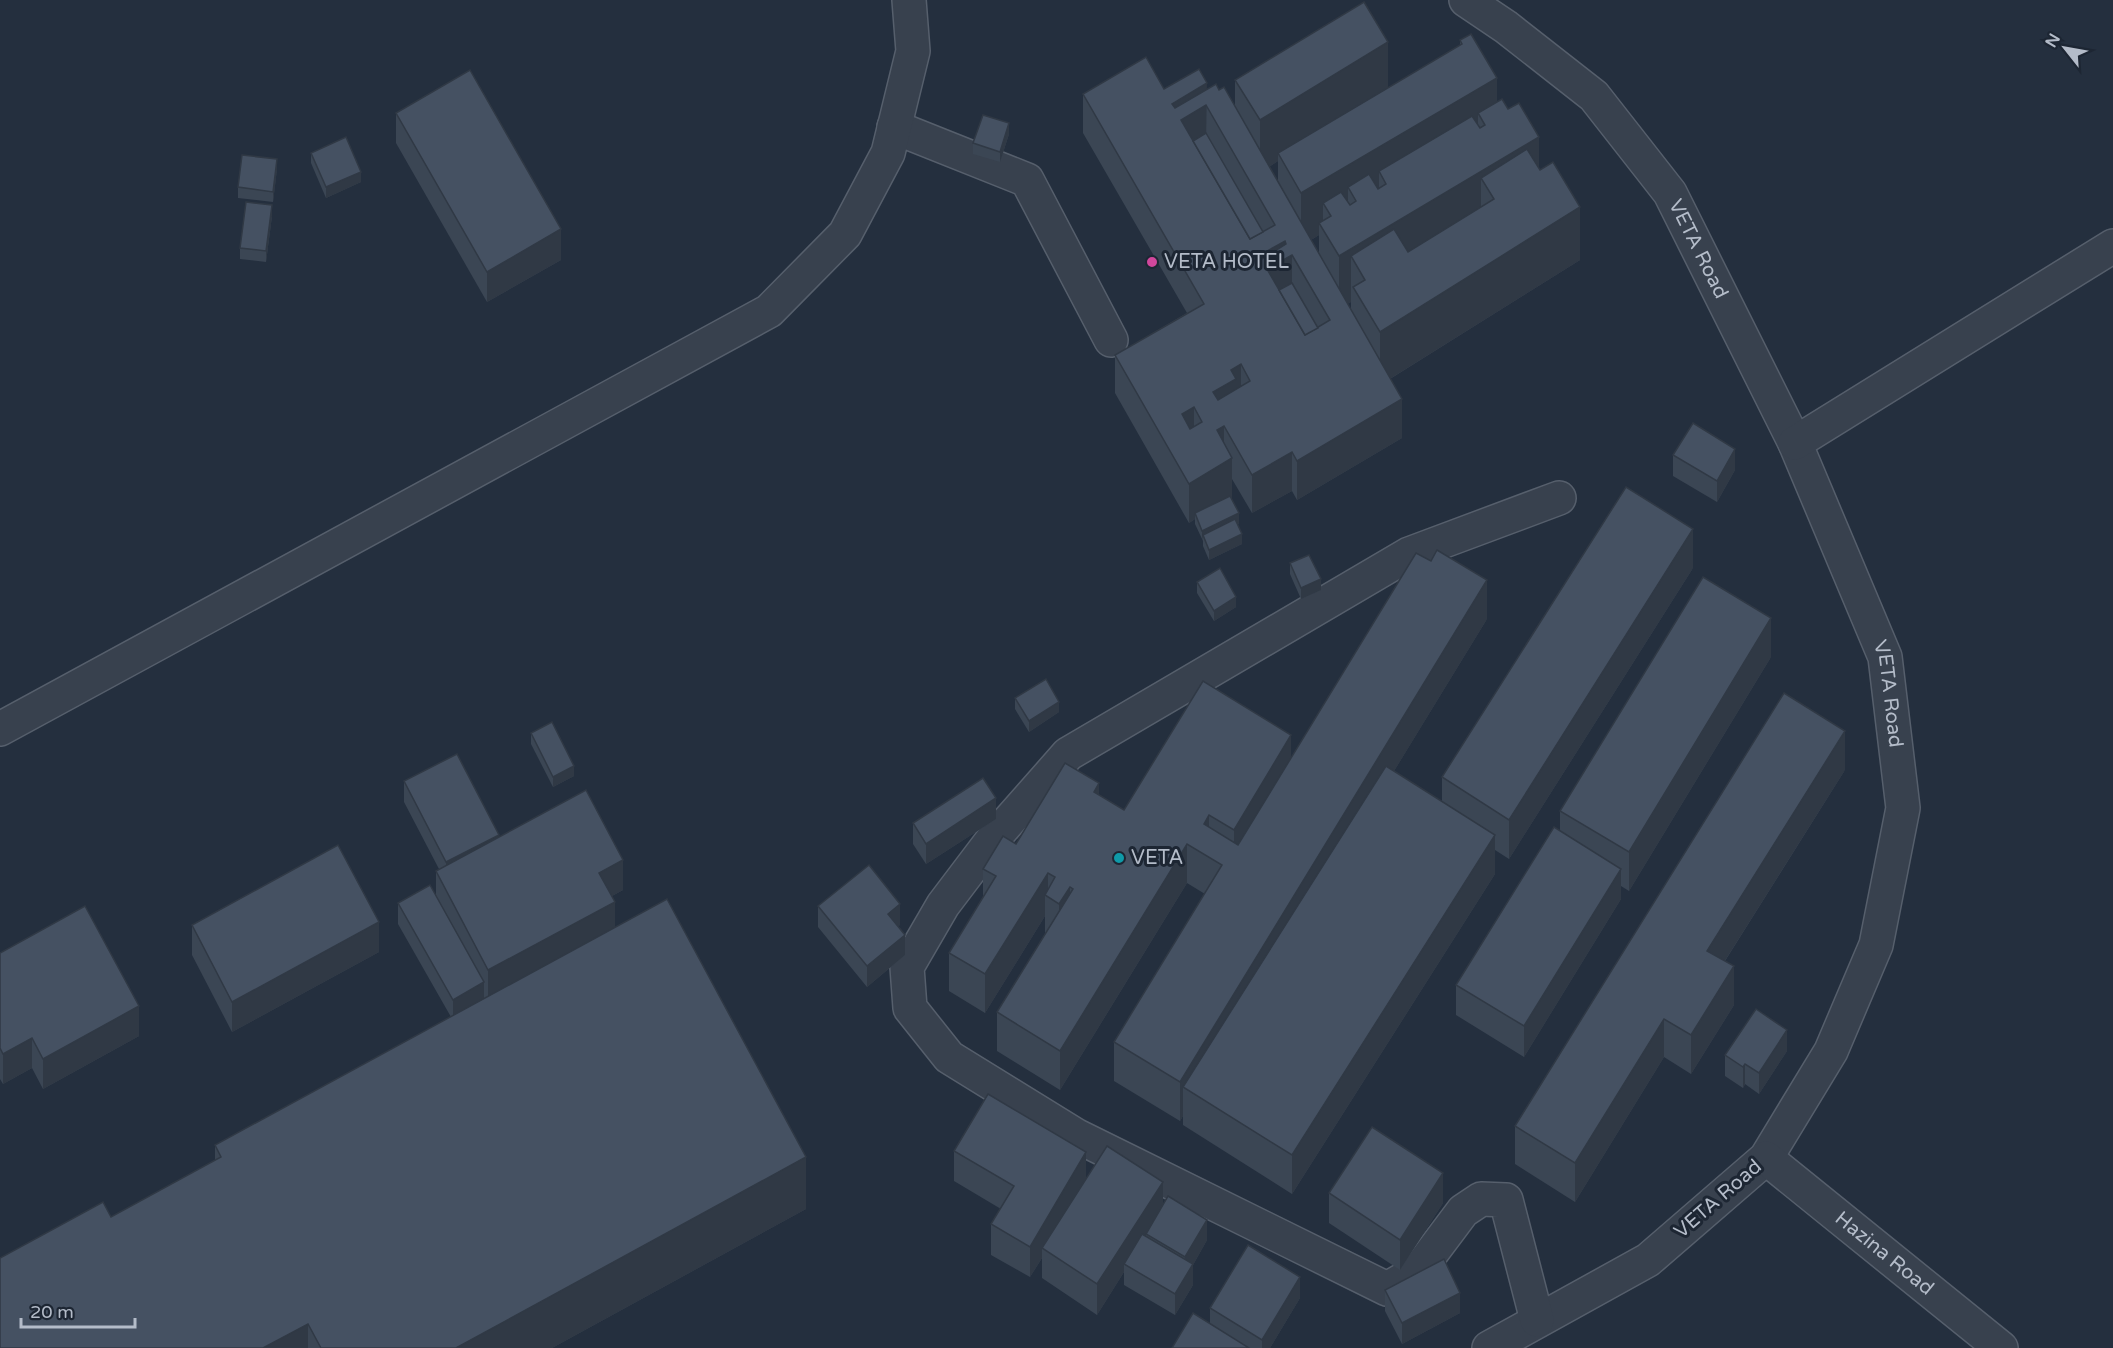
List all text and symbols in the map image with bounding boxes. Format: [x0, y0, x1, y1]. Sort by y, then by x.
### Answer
north arrow [2035, 18, 2095, 78]
text: N [2041, 30, 2065, 51]
street label: VETA Road [1663, 195, 1733, 303]
place label: VETA HOTEL [1164, 250, 1289, 274]
marker: VETA HOTEL [1145, 255, 1159, 269]
street label: VETA Road [1867, 637, 1908, 749]
place label: VETA [1131, 846, 1184, 870]
marker: VETA [1112, 851, 1126, 865]
street label: VETA Road [1669, 1155, 1767, 1243]
street label: Hazina Road [1830, 1206, 1938, 1301]
scale bar [21, 1291, 135, 1329]
text: 20 m [30, 1301, 74, 1323]

